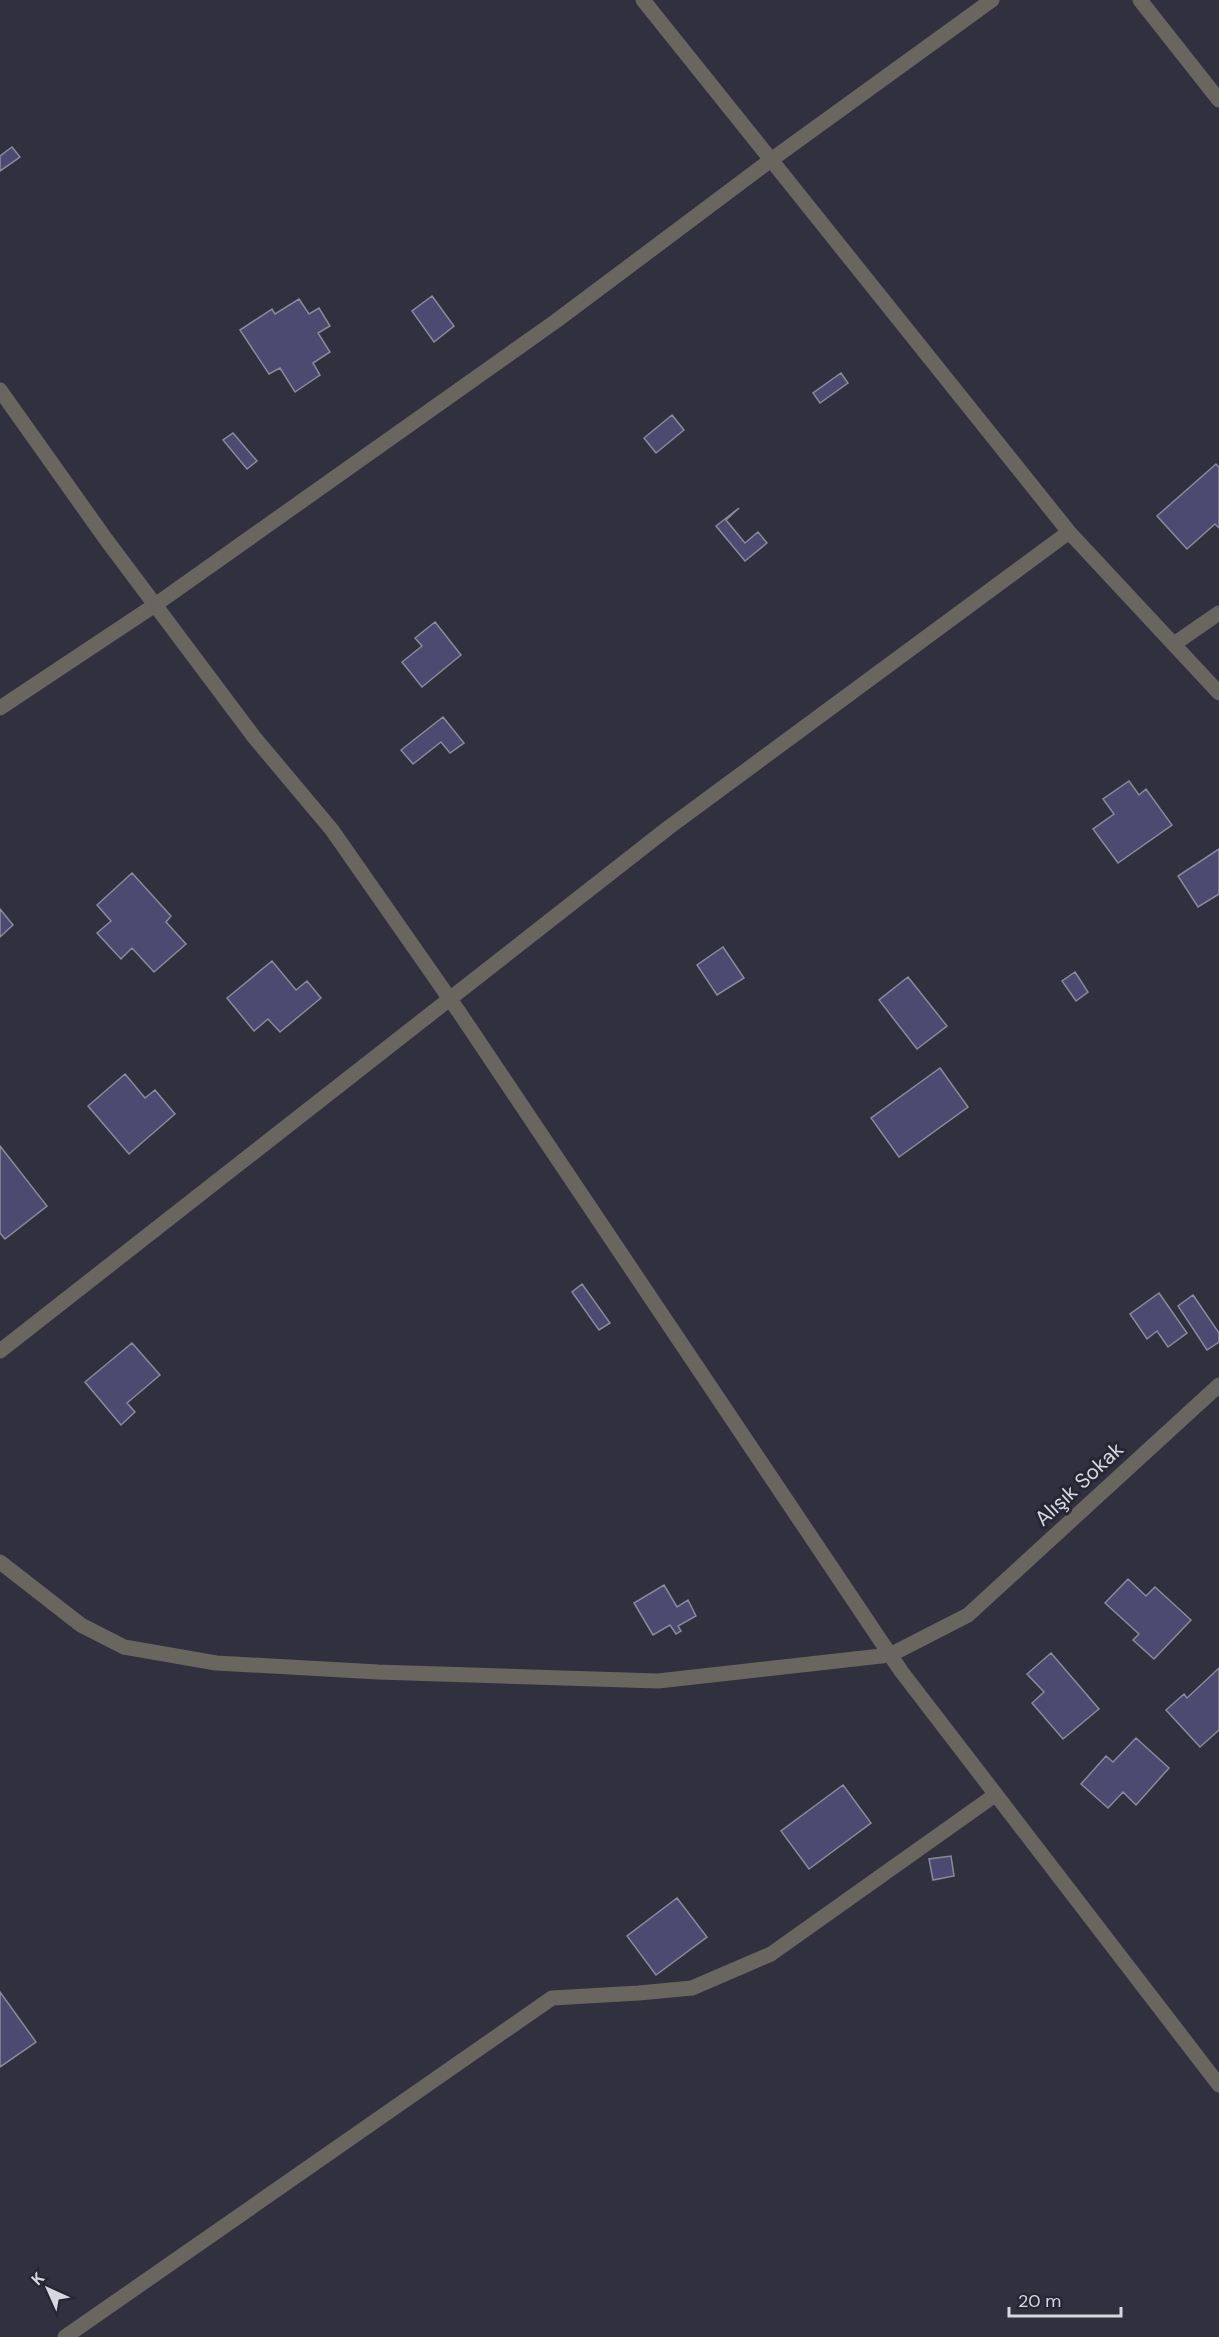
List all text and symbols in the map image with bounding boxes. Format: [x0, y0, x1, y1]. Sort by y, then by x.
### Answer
street label: Alışık Sokak [1029, 1435, 1130, 1532]
north arrow [18, 2259, 78, 2319]
text: K [27, 2267, 49, 2290]
scale bar [1009, 2280, 1122, 2318]
text: 20 m [1018, 2289, 1061, 2313]

